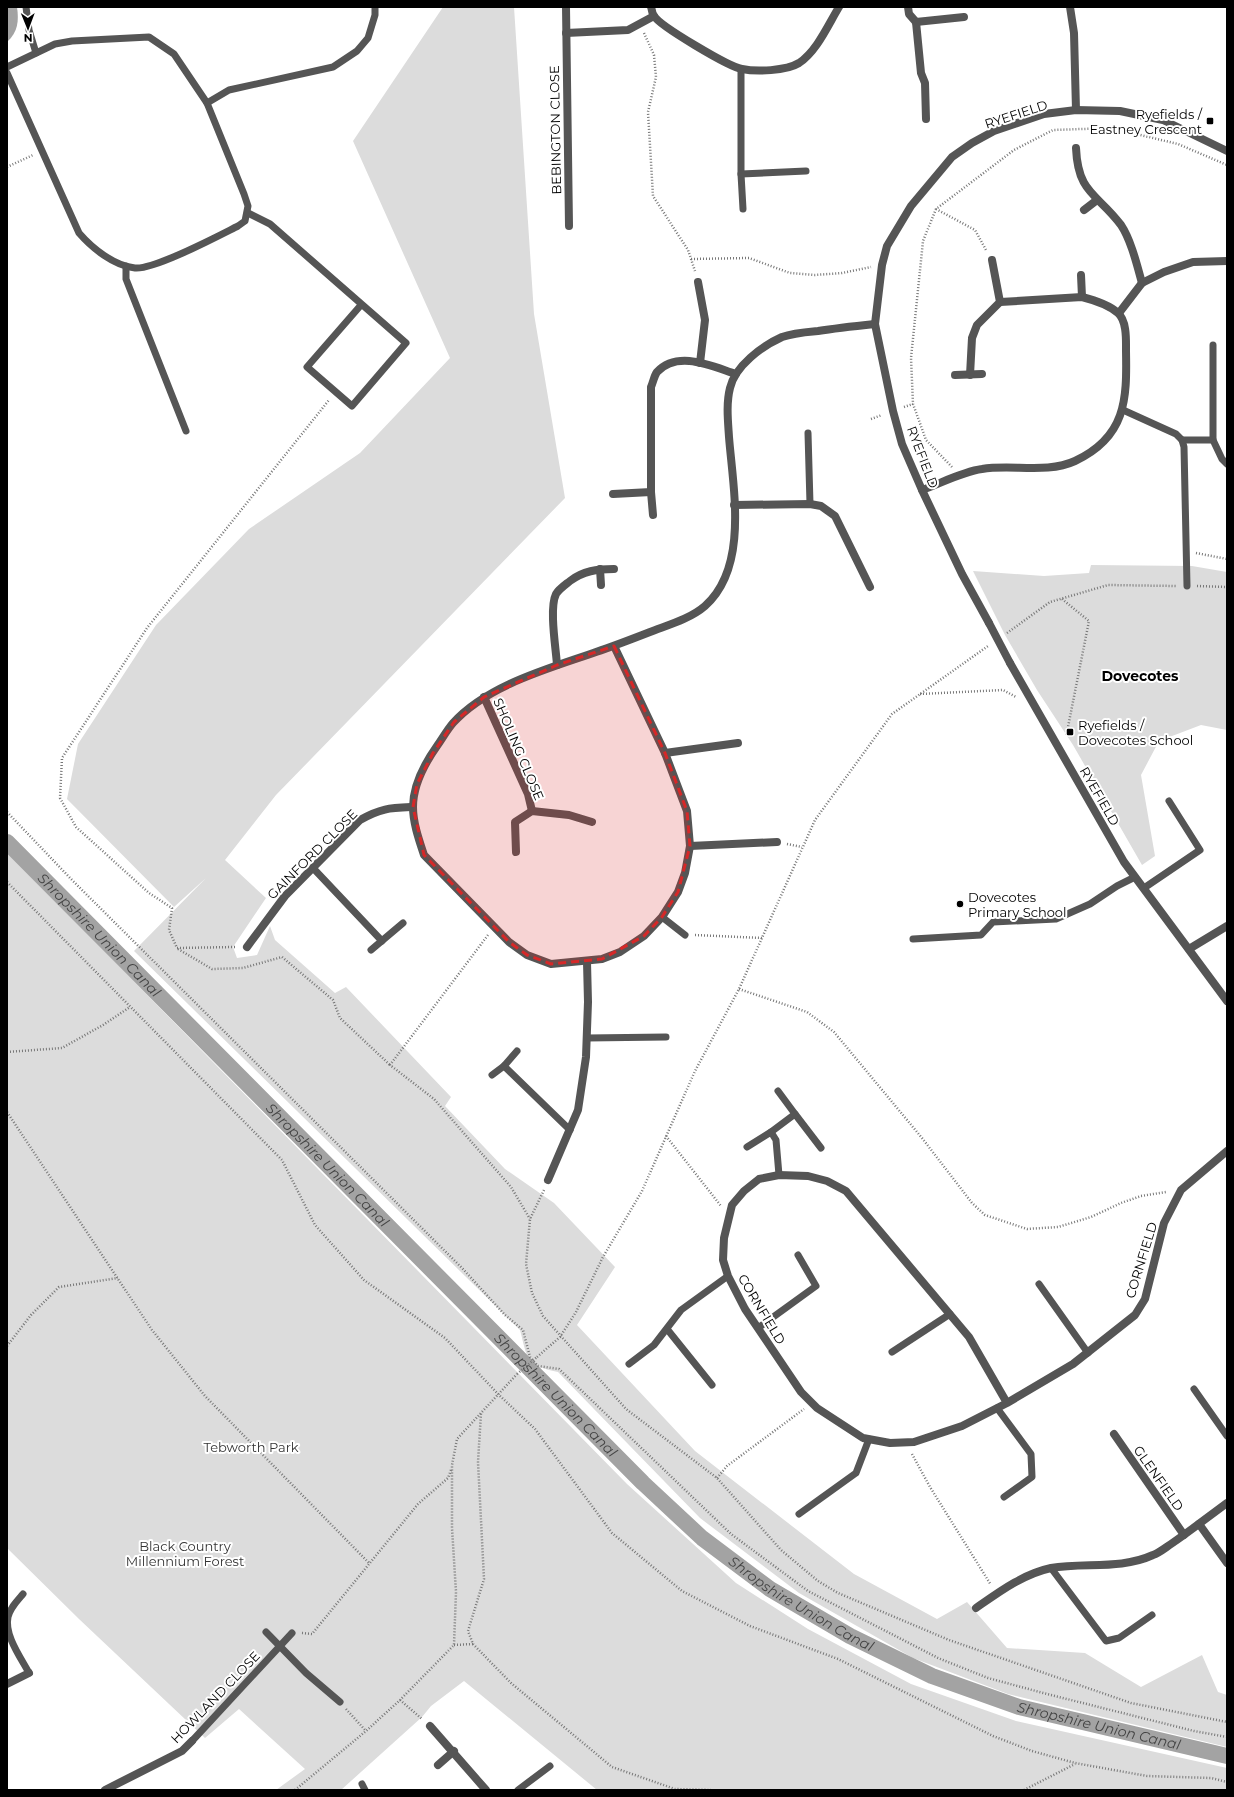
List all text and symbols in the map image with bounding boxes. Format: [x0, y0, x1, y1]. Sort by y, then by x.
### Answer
north arrow [8, 8, 48, 48]
text: N [24, 31, 33, 45]
street label: BEBINGTON CLOSE [546, 65, 564, 195]
street label: RYEFIELD [982, 96, 1050, 132]
place label: Ryefields / Eastney Crescent [1090, 106, 1203, 137]
marker: Ryefields / Eastney Crescent [1205, 116, 1215, 126]
street label: RYEFIELD [904, 424, 942, 491]
district label: Dovecotes [1102, 667, 1179, 685]
street label: SHOLING CLOSE [490, 696, 548, 802]
place label: Ryefields / Dovecotes School [1078, 717, 1193, 748]
marker: Ryefields / Dovecotes School [1065, 727, 1075, 737]
street label: RYEFIELD [1077, 764, 1123, 828]
street label: GAINFORD CLOSE [264, 806, 360, 902]
water label: Shropshire Union Canal [34, 869, 165, 1001]
place label: Dovecotes Primary School [968, 889, 1067, 920]
marker: Dovecotes Primary School [955, 899, 965, 909]
water label: Shropshire Union Canal [262, 1099, 393, 1231]
street label: CORNFIELD [1122, 1220, 1160, 1300]
street label: CORNFIELD [735, 1271, 789, 1347]
water label: Shropshire Union Canal [490, 1329, 621, 1461]
park label: Tebworth Park [203, 1439, 299, 1455]
street label: GLENFIELD [1131, 1442, 1188, 1514]
park label: Black Country Millennium Forest [126, 1538, 244, 1569]
water label: Shropshire Union Canal [725, 1552, 877, 1655]
street label: HOWLAND CLOSE [167, 1648, 263, 1746]
water label: Shropshire Union Canal [1015, 1698, 1183, 1754]

